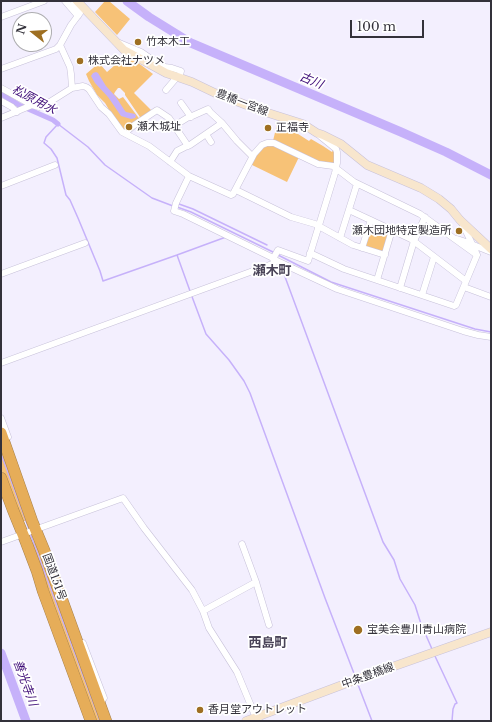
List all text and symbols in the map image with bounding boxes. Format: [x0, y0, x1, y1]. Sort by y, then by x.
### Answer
north arrow [12, 12, 52, 52]
scale bar [352, 12, 426, 38]
text: 100 m [357, 19, 396, 34]
text: N [13, 22, 30, 36]
place label: 竹本木工 [146, 35, 190, 49]
marker: 竹本木工 [133, 37, 143, 47]
place label: 株式会社ナツメ [88, 54, 165, 68]
marker: 株式会社ナツメ [75, 56, 85, 66]
water label: 古川 [297, 70, 325, 92]
water label: 松原用水 [9, 82, 59, 118]
street label: 豊橋一宮線 [214, 87, 270, 119]
place label: 瀬木城址 [137, 120, 181, 134]
place label: 正福寺 [276, 121, 309, 135]
marker: 瀬木城址 [124, 122, 134, 132]
marker: 正福寺 [263, 123, 273, 133]
place label: 瀬木団地特定製造所 [352, 224, 451, 238]
marker: 瀬木団地特定製造所 [454, 226, 464, 236]
district label: 瀬木町 [253, 263, 291, 279]
street label: 国道151号 [39, 552, 69, 602]
place label: 宝美会豊川青山病院 [367, 623, 466, 637]
marker: 宝美会豊川青山病院 [352, 624, 364, 636]
district label: 西島町 [249, 635, 287, 651]
water label: 善光寺川 [10, 658, 40, 708]
street label: 中条豊橋線 [340, 660, 396, 692]
place label: 香月堂アウトレット [208, 703, 307, 717]
marker: 香月堂アウトレット [195, 705, 205, 715]

